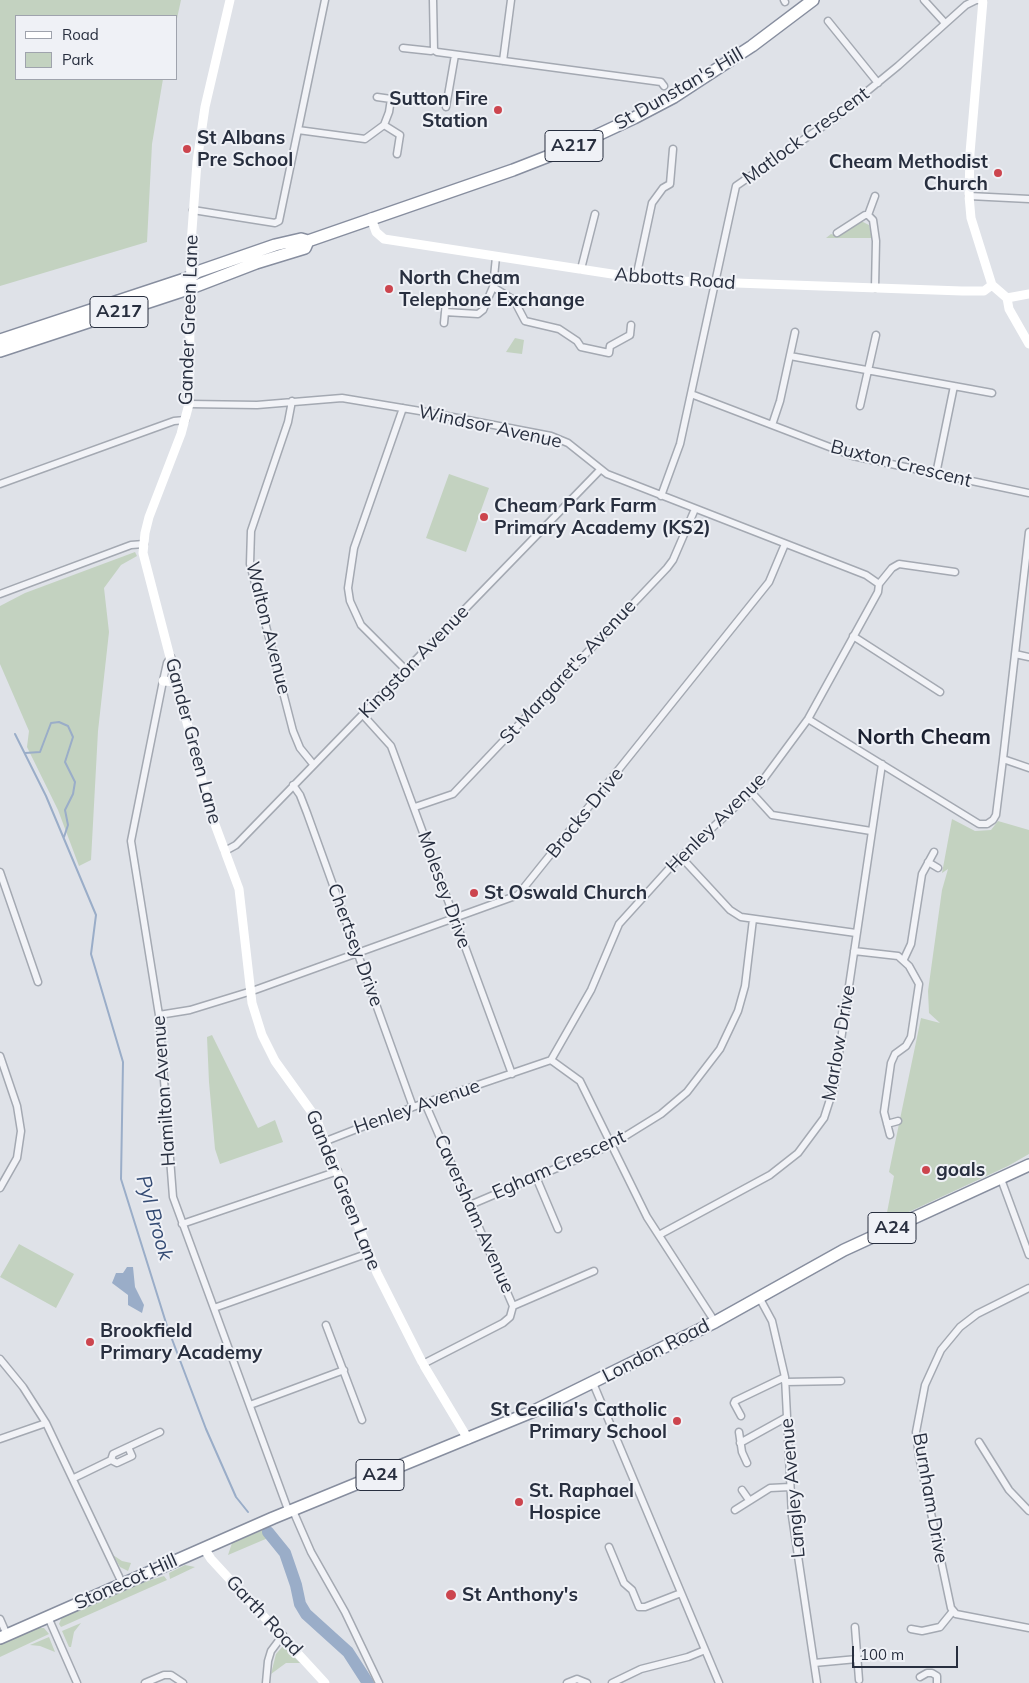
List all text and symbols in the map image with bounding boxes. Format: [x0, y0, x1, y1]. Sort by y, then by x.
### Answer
legend [15, 15, 178, 80]
text: Road [62, 25, 99, 44]
street label: St Dunstan's Hill [611, 43, 747, 135]
text: Park [62, 50, 94, 69]
street label: Matlock Crescent [738, 82, 874, 190]
place label: Sutton Fire Station [389, 88, 488, 132]
marker: Sutton Fire Station [492, 104, 504, 116]
place label: St Albans Pre School [197, 127, 293, 171]
road number: A217 [545, 130, 603, 162]
marker: St Albans Pre School [181, 143, 193, 155]
place label: Cheam Methodist Church [829, 151, 988, 195]
marker: Cheam Methodist Church [992, 167, 1004, 179]
street label: Gander Green Lane [175, 234, 203, 406]
street label: Abbotts Road [614, 263, 736, 295]
place label: North Cheam Telephone Exchange [399, 267, 585, 311]
marker: North Cheam Telephone Exchange [383, 283, 395, 295]
road number: A217 [90, 296, 148, 328]
street label: Windsor Avenue [416, 401, 564, 453]
street label: Buxton Crescent [828, 435, 974, 493]
place label: Cheam Park Farm Primary Academy (KS2) [494, 495, 711, 539]
marker: Cheam Park Farm Primary Academy (KS2) [478, 511, 490, 523]
street label: Walton Avenue [241, 559, 295, 697]
street label: St Margaret's Avenue [495, 595, 641, 749]
street label: Kingston Avenue [354, 601, 474, 723]
street label: Gander Green Lane [160, 656, 226, 826]
district label: North Cheam [857, 725, 991, 751]
street label: Brocks Drive [542, 763, 628, 863]
street label: Henley Avenue [661, 768, 771, 878]
street label: Molesey Drive [412, 829, 476, 951]
street label: Chertsey Drive [322, 880, 388, 1010]
place label: St Oswald Church [484, 882, 647, 904]
marker: St Oswald Church [468, 887, 480, 899]
street label: Marlow Drive [818, 983, 860, 1103]
street label: Hamilton Avenue [147, 1015, 181, 1167]
street label: Henley Avenue [351, 1075, 483, 1139]
street label: Gander Green Lane [300, 1107, 386, 1273]
street label: Egham Crescent [489, 1125, 629, 1205]
street label: Caversham Avenue [429, 1131, 519, 1297]
place label: goals [936, 1159, 985, 1181]
marker: goals [920, 1164, 932, 1176]
water label: Pyl Brook [130, 1173, 178, 1263]
road number: A24 [868, 1212, 916, 1244]
street label: London Road [599, 1314, 713, 1388]
place label: Brookfield Primary Academy [100, 1320, 262, 1364]
marker: Brookfield Primary Academy [84, 1336, 96, 1348]
place label: St Cecilia's Catholic Primary School [490, 1399, 667, 1443]
marker: St Cecilia's Catholic Primary School [671, 1415, 683, 1427]
street label: Langley Avenue [776, 1417, 810, 1559]
street label: Burnham Drive [907, 1431, 953, 1565]
road number: A24 [356, 1460, 404, 1490]
place label: St. Raphael Hospice [529, 1480, 634, 1524]
marker: St. Raphael Hospice [513, 1496, 525, 1508]
street label: Stonecot Hill [71, 1549, 181, 1615]
street label: Garth Road [221, 1571, 307, 1661]
place label: St Anthony's [462, 1584, 578, 1606]
marker: St Anthony's [444, 1588, 458, 1602]
scale bar [854, 1636, 960, 1668]
text: 100 m [860, 1645, 904, 1664]

